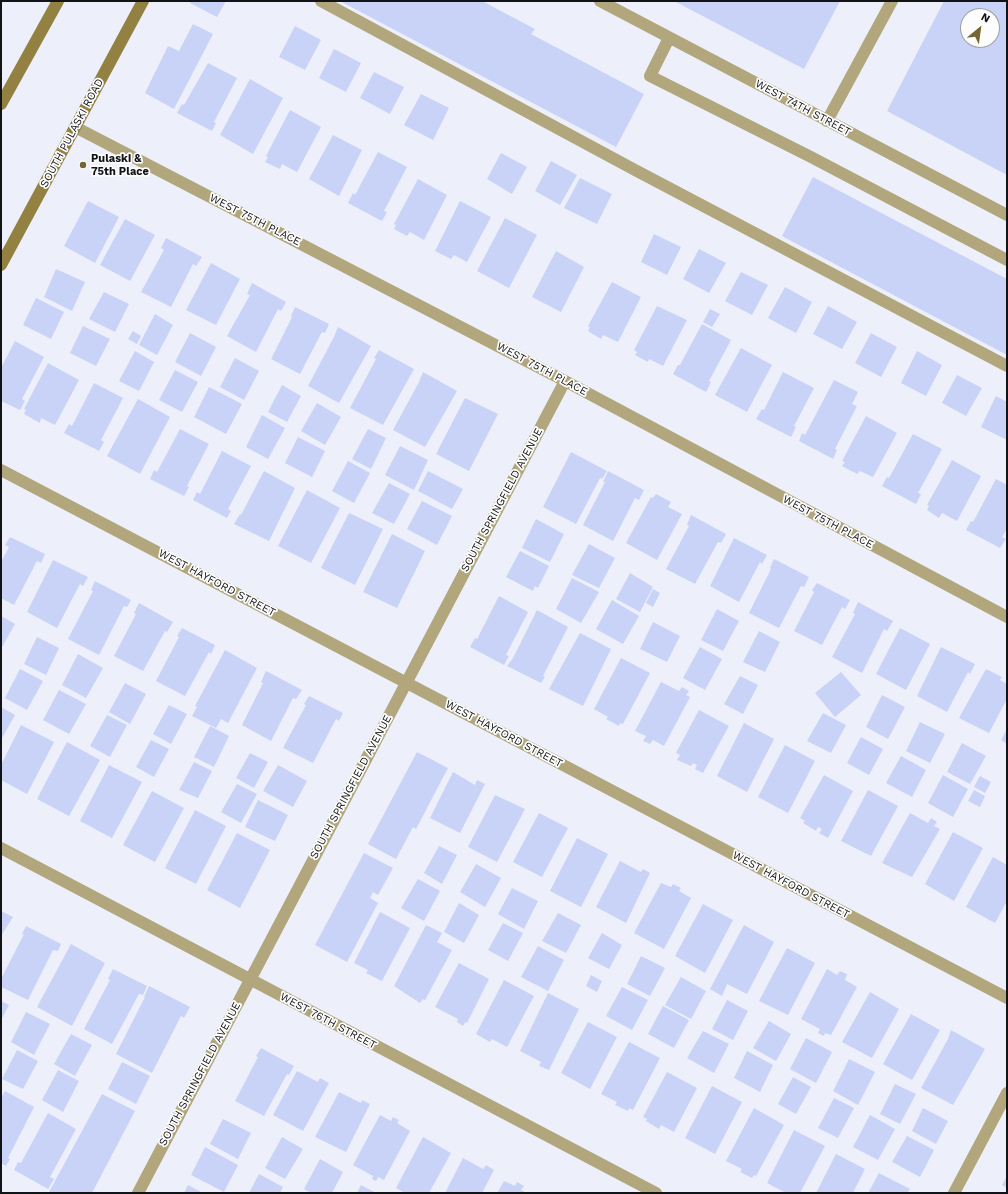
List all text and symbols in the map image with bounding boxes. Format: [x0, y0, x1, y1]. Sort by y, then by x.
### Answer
north arrow [960, 8, 1000, 48]
text: N [979, 10, 992, 26]
street label: SOUTH PULASKI ROAD [38, 76, 106, 190]
street label: WEST 74TH STREET [753, 77, 853, 139]
place label: Pulaski & 75th Place [91, 152, 149, 178]
marker: Pulaski & 75th Place [78, 160, 88, 170]
street label: WEST 75TH PLACE [207, 191, 303, 249]
street label: WEST 75TH PLACE [494, 340, 590, 398]
street label: SOUTH SPRINGFIELD AVENUE [458, 426, 546, 574]
street label: WEST 75TH PLACE [780, 493, 876, 551]
street label: WEST HAYFORD STREET [156, 547, 278, 619]
street label: WEST HAYFORD STREET [443, 698, 565, 770]
street label: SOUTH SPRINGFIELD AVENUE [307, 713, 395, 861]
street label: WEST HAYFORD STREET [730, 849, 852, 921]
street label: WEST 76TH STREET [278, 990, 378, 1052]
street label: SOUTH SPRINGFIELD AVENUE [156, 1000, 244, 1148]

